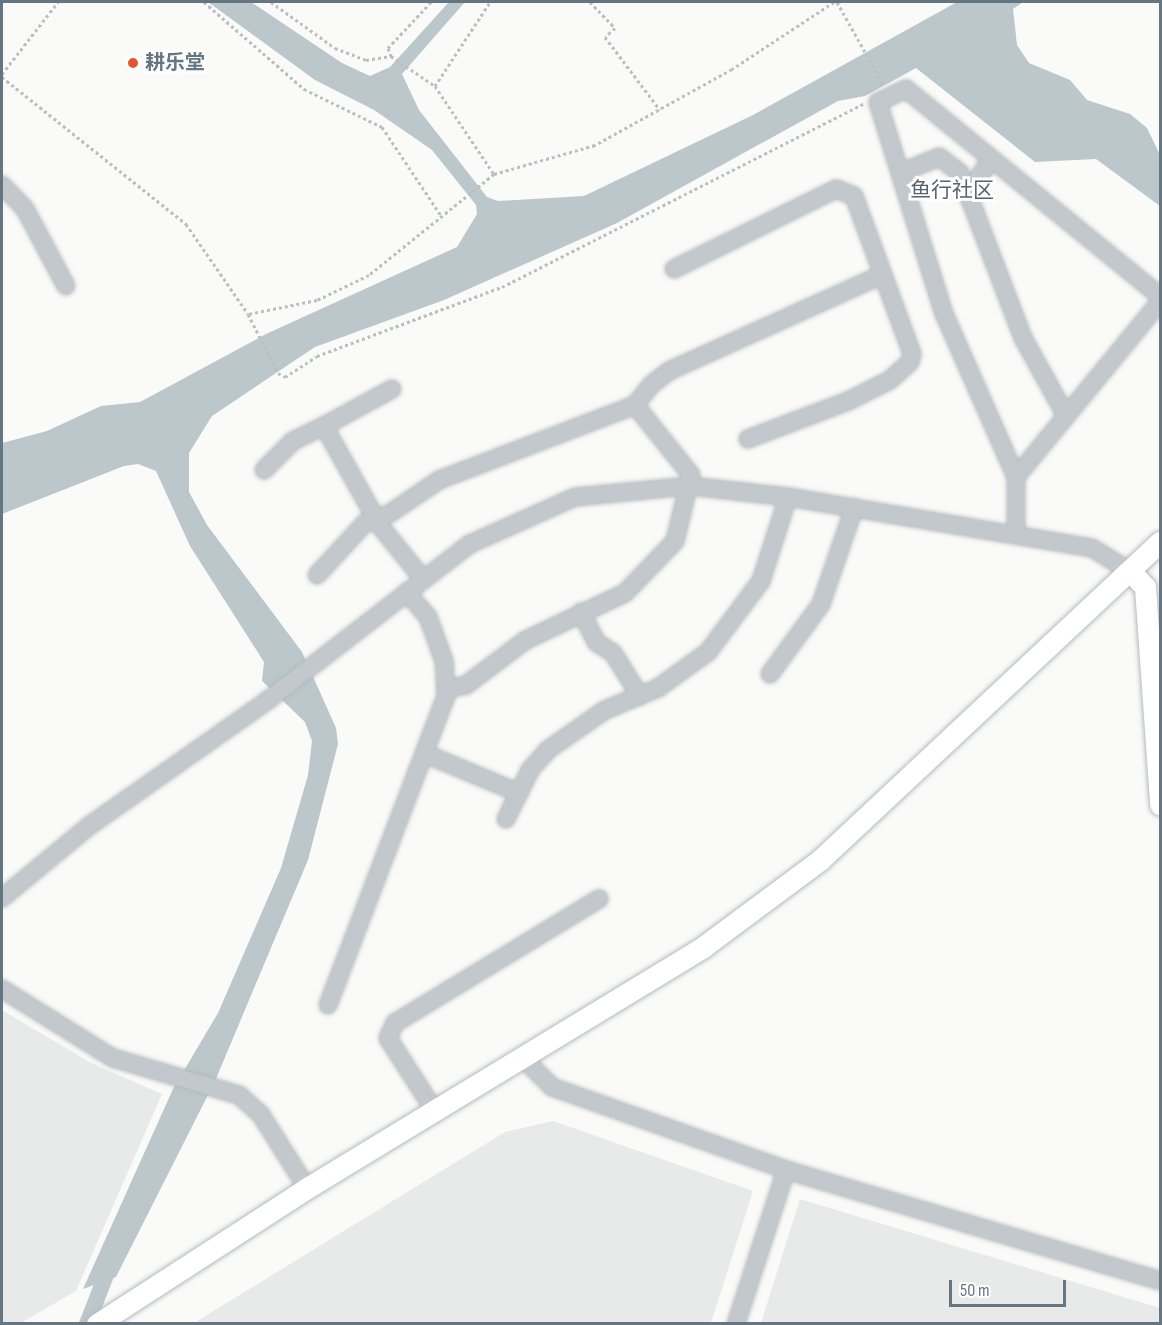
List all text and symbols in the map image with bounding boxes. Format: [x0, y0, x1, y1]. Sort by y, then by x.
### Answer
place label: 耕乐堂 [145, 51, 205, 75]
marker: 耕乐堂 [126, 56, 140, 70]
district label: 鱼行社区 [910, 178, 994, 204]
scale bar [952, 1268, 1069, 1306]
text: 50 m [960, 1280, 990, 1301]

